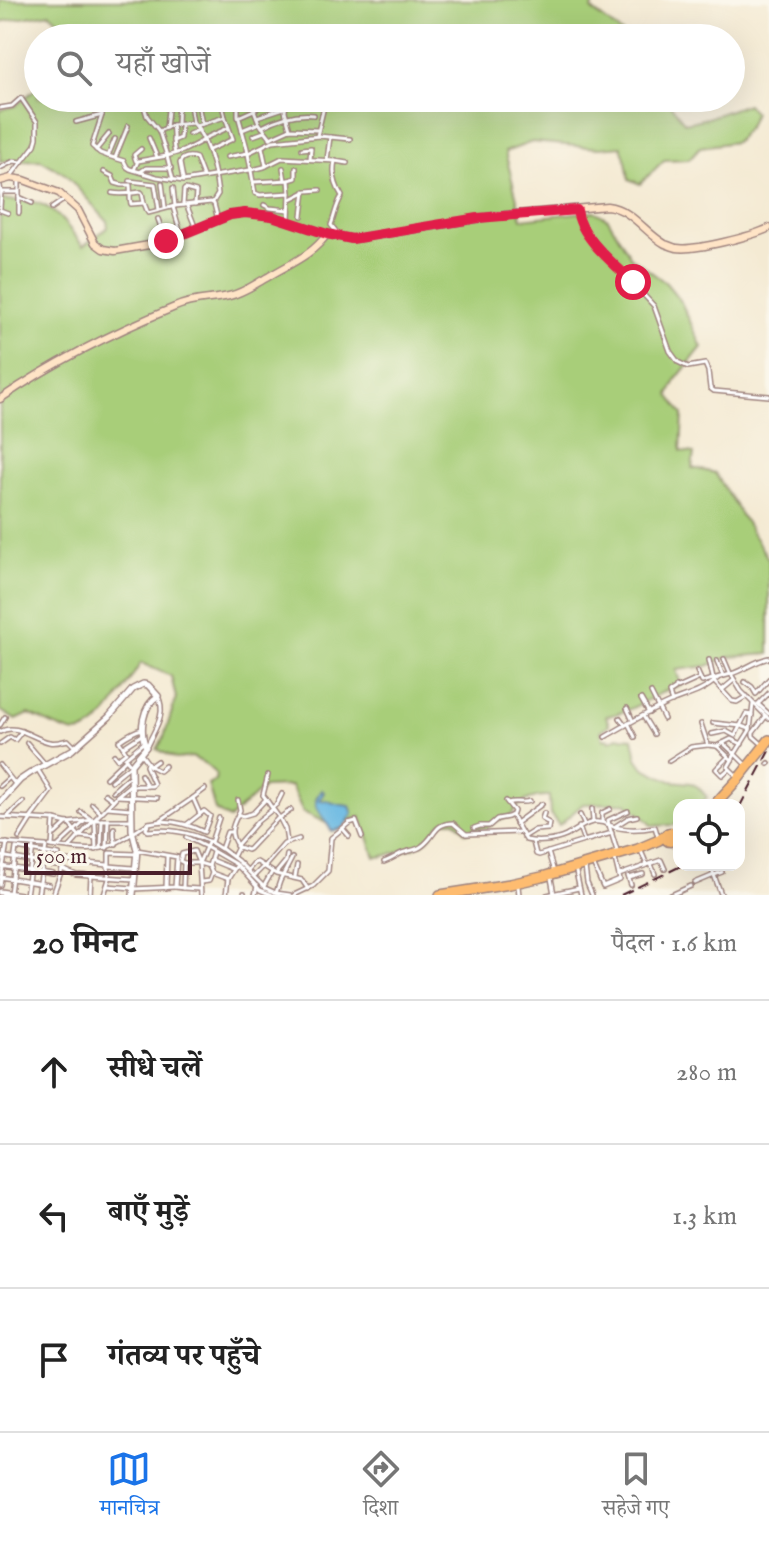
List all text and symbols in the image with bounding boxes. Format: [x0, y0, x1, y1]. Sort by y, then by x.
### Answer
search box [24, 24, 745, 112]
icon: search [52, 46, 96, 90]
text: यहाँ खोजें [116, 46, 210, 84]
route end [148, 223, 184, 259]
route start [615, 264, 651, 300]
map controls [673, 799, 745, 871]
button: locate [673, 799, 745, 871]
scale bar [24, 839, 192, 875]
text: 500 m [36, 843, 87, 871]
text: 20 मिनट [32, 922, 137, 965]
text: पैदल · 1.6 km [612, 927, 737, 960]
icon: ahead [32, 1050, 76, 1094]
text: सीधे चलें [108, 1050, 202, 1088]
text: 280 m [676, 1056, 737, 1089]
icon: left [32, 1194, 76, 1238]
text: बाएँ मुड़ें [108, 1194, 189, 1232]
text: 1.3 km [672, 1200, 737, 1233]
icon: arrive [32, 1338, 76, 1382]
text: गंतव्य पर पहुँचे [108, 1338, 260, 1376]
tab: मानचित्र [100, 1447, 159, 1529]
tab: दिशा [359, 1447, 403, 1529]
tab: सहेजे गए [602, 1447, 669, 1529]

